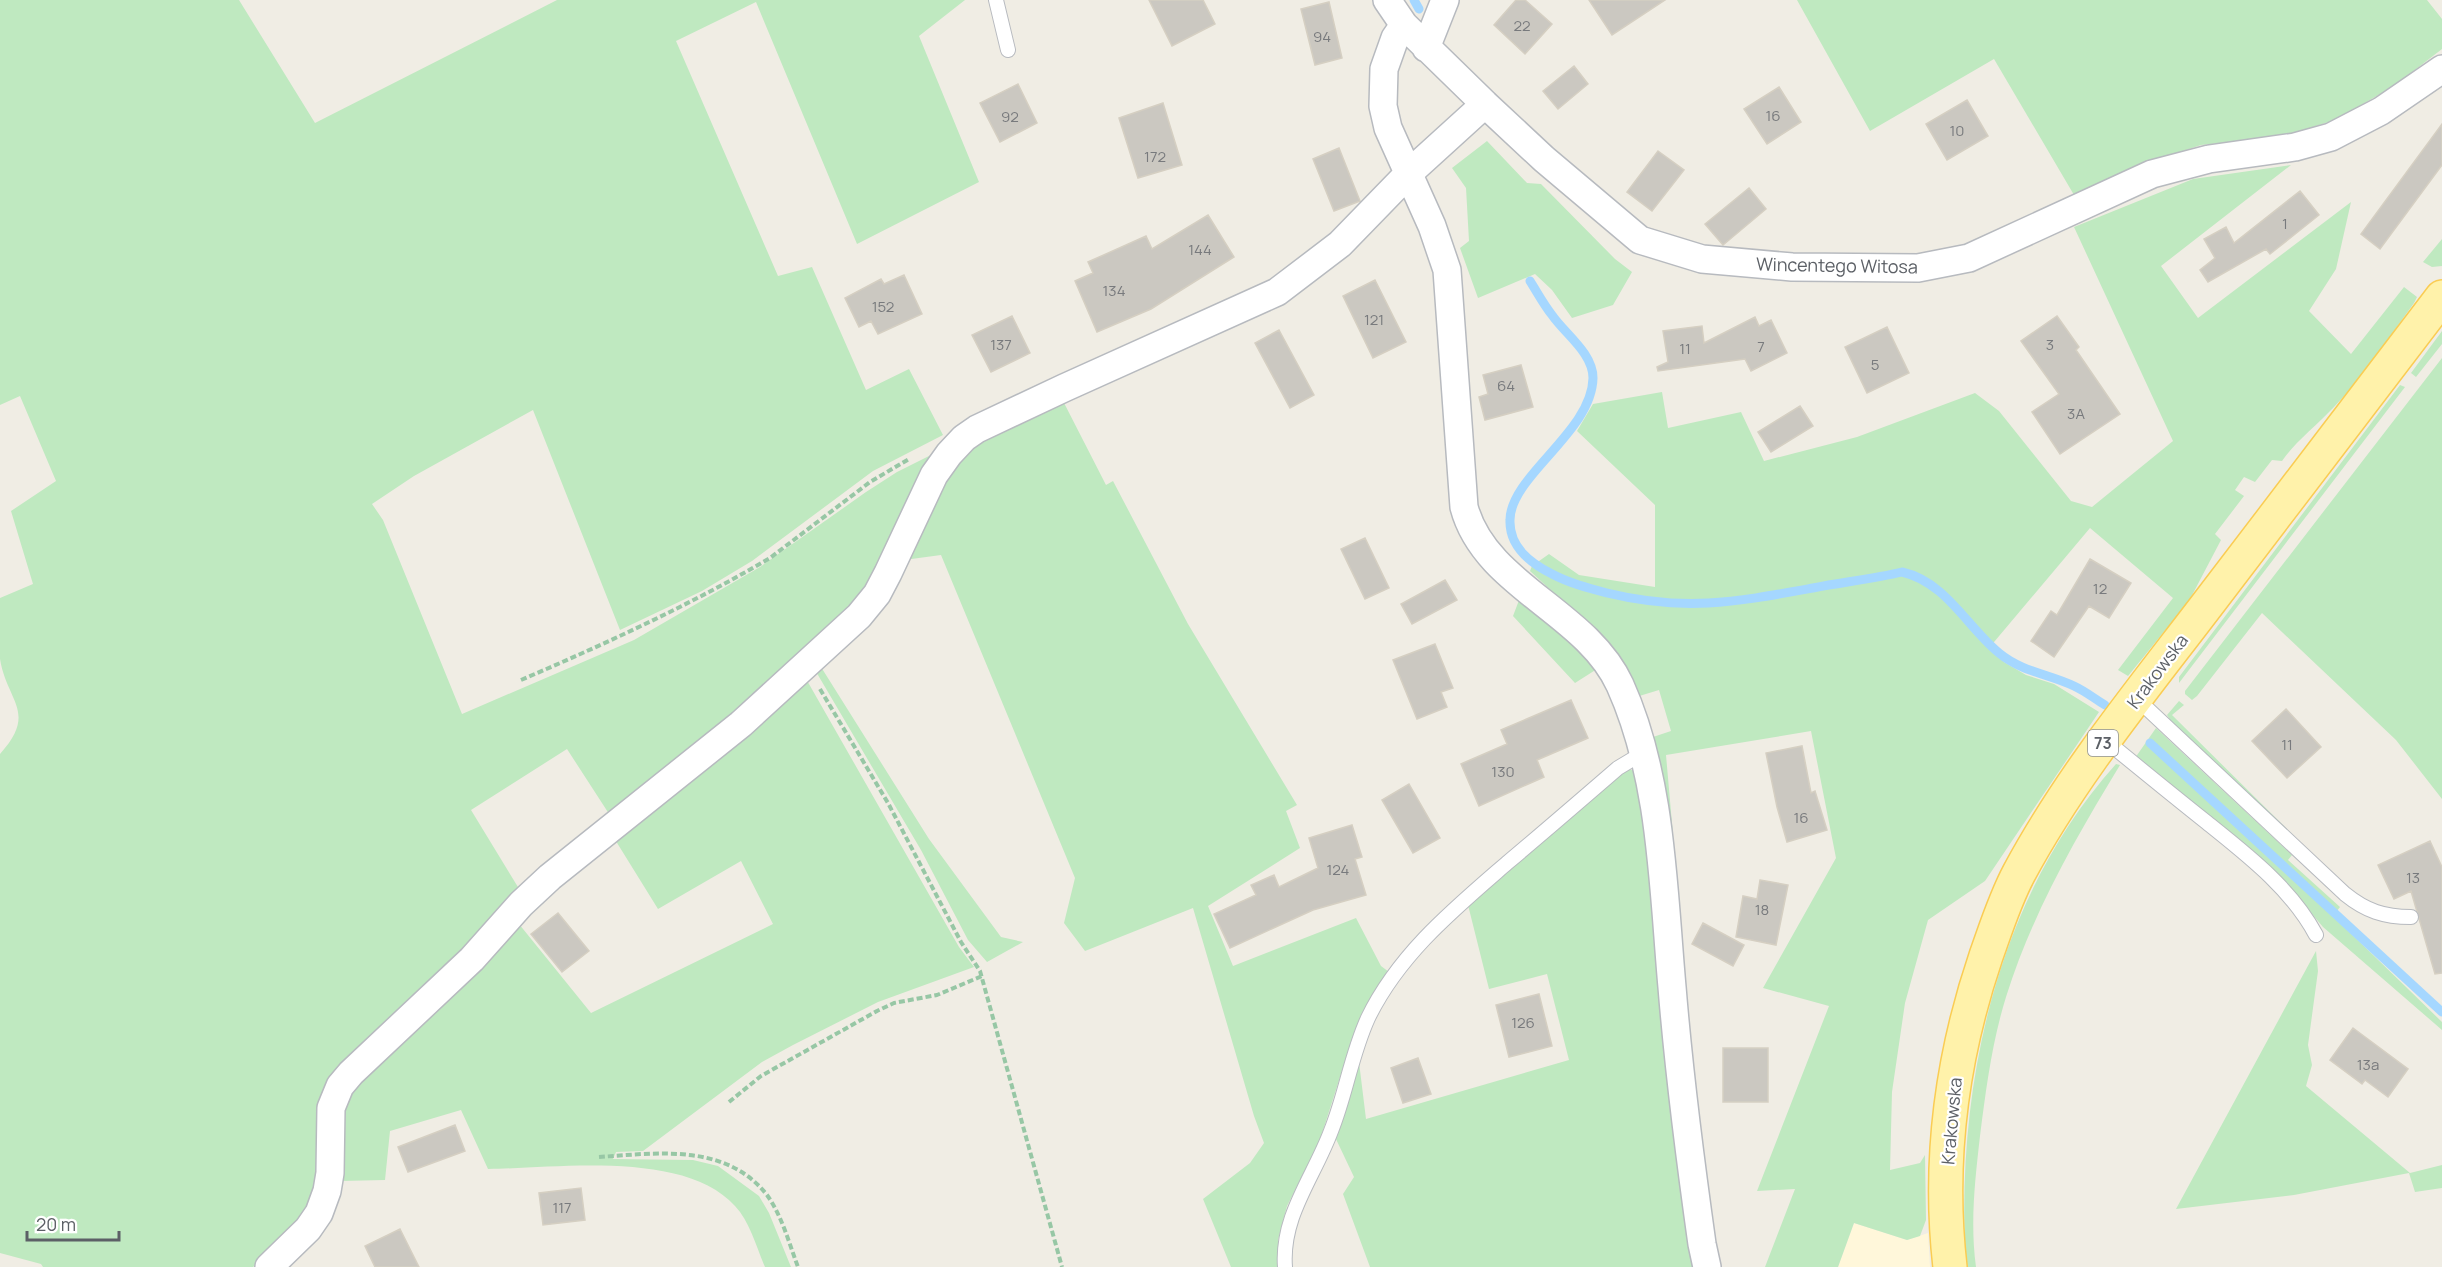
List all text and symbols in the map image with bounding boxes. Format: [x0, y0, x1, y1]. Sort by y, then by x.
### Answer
house number: 22 [1513, 15, 1531, 36]
house number: 94 [1313, 26, 1331, 47]
house number: 16 [1765, 105, 1781, 126]
house number: 92 [1001, 106, 1019, 127]
house number: 10 [1950, 120, 1965, 141]
house number: 172 [1144, 146, 1166, 167]
house number: 1 [2282, 213, 2288, 234]
house number: 144 [1188, 239, 1212, 260]
street label: Wincentego Witosa [1756, 252, 1918, 278]
house number: 134 [1103, 280, 1126, 301]
house number: 152 [872, 296, 894, 317]
house number: 121 [1364, 309, 1384, 330]
house number: 137 [990, 334, 1012, 355]
house number: 3 [2046, 334, 2054, 355]
house number: 7 [1757, 336, 1765, 357]
house number: 11 [1679, 338, 1691, 359]
house number: 5 [1871, 354, 1879, 375]
house number: 64 [1497, 375, 1515, 396]
house number: 3A [2067, 403, 2085, 424]
house number: 12 [2093, 578, 2107, 599]
street label: Krakowska [2121, 629, 2193, 713]
road number: 73 [2088, 730, 2118, 756]
house number: 11 [2281, 734, 2293, 755]
house number: 130 [1491, 761, 1515, 782]
house number: 16 [1793, 807, 1809, 828]
house number: 124 [1327, 859, 1350, 880]
house number: 13 [2406, 867, 2420, 888]
house number: 18 [1755, 899, 1769, 920]
house number: 126 [1511, 1012, 1535, 1033]
house number: 13a [2357, 1054, 2379, 1075]
street label: Krakowska [1935, 1076, 1967, 1166]
house number: 117 [552, 1197, 572, 1218]
scale bar [27, 1204, 118, 1242]
text: 20 m [36, 1212, 76, 1236]

